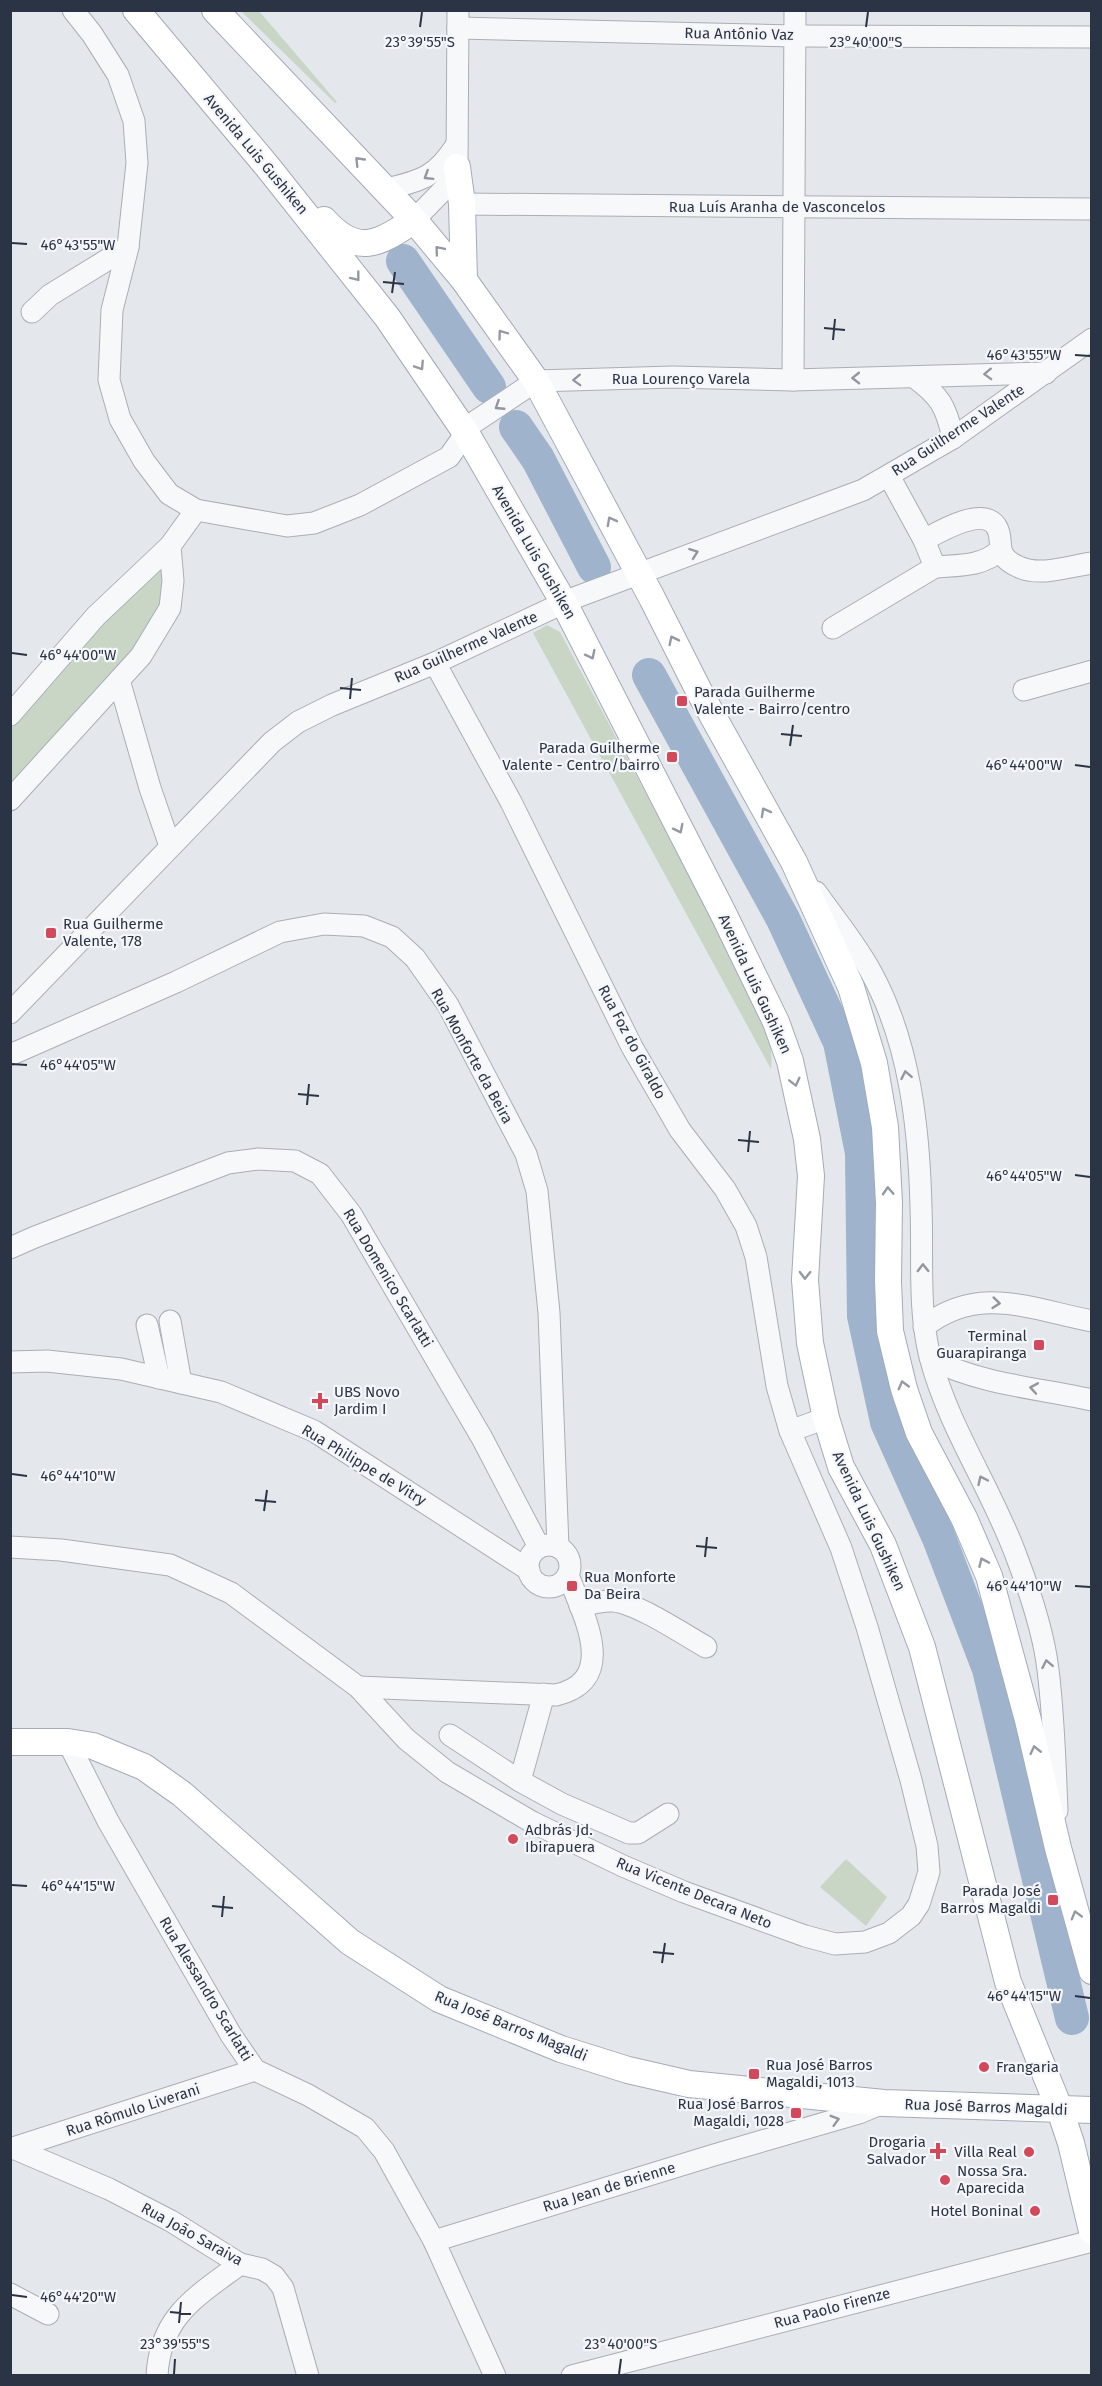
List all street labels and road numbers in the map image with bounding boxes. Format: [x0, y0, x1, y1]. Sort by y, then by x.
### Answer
street label: Rua Antônio Vaz [684, 24, 794, 44]
street label: Avenida Luis Gushiken [200, 90, 312, 218]
street label: Rua Luís Aranha de Vasconcelos [669, 198, 885, 216]
street label: Rua Lourenço Varela [612, 370, 750, 388]
street label: Rua Guilherme Valente [888, 380, 1028, 480]
street label: Avenida Luis Gushiken [488, 482, 580, 622]
street label: Rua Guilherme Valente [392, 607, 540, 687]
street label: Avenida Luis Gushiken [715, 911, 795, 1057]
street label: Rua Foz do Giraldo [594, 982, 670, 1102]
street label: Rua Monforte da Beira [427, 985, 517, 1127]
street label: Rua Domenico Scarlatti [339, 1205, 437, 1351]
street label: Rua Philippe de Vitry [298, 1421, 430, 1510]
street label: Avenida Luis Gushiken [829, 1448, 909, 1594]
street label: Rua Vicente Decara Neto [613, 1853, 775, 1933]
street label: Rua Alessandro Scarlatti [156, 1913, 256, 2065]
street label: Rua José Barros Magaldi [432, 1987, 590, 2065]
street label: Rua Rômulo Liverani [64, 2080, 202, 2140]
street label: Rua José Barros Magaldi [904, 2095, 1068, 2119]
street label: Rua Jean de Brienne [541, 2158, 677, 2216]
street label: Rua João Saraiva [138, 2199, 246, 2269]
street label: Rua Paolo Firenze [772, 2284, 892, 2332]

